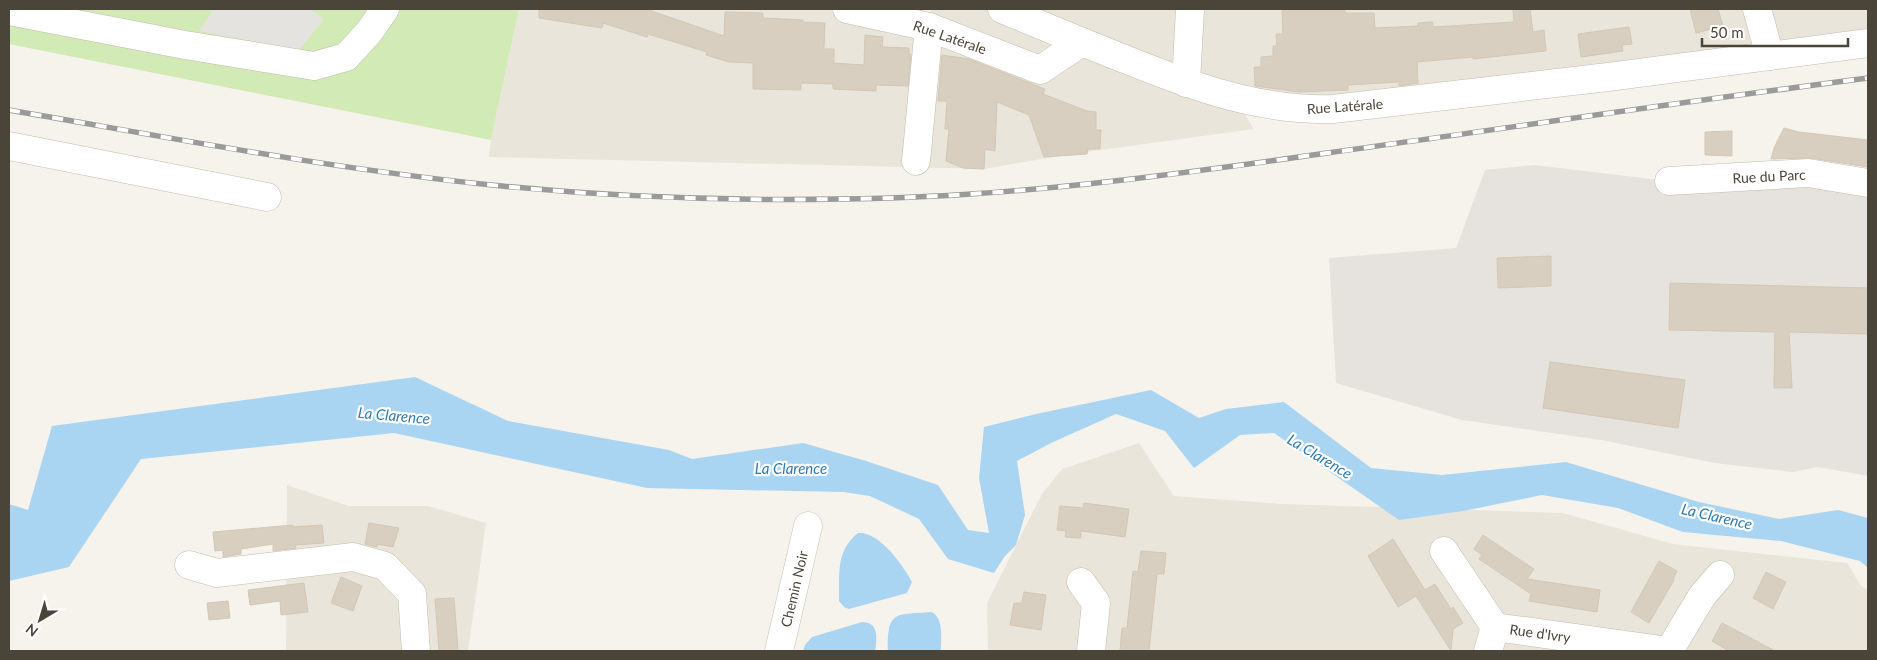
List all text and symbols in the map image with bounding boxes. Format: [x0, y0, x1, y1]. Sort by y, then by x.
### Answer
scale bar [1702, 15, 1848, 47]
street label: Rue Latérale [911, 17, 989, 57]
text: 50 m [1710, 23, 1744, 41]
street label: Rue Latérale [1306, 95, 1384, 117]
street label: Rue du Parc [1732, 166, 1806, 186]
water label: La Clarence [357, 403, 431, 427]
water label: La Clarence [1284, 430, 1356, 482]
water label: La Clarence [755, 459, 827, 477]
water label: La Clarence [1680, 499, 1754, 533]
street label: Chemin Noir [777, 549, 811, 629]
north arrow [15, 595, 65, 645]
street label: Rue d'Ivry [1508, 620, 1572, 646]
text: N [22, 621, 41, 641]

